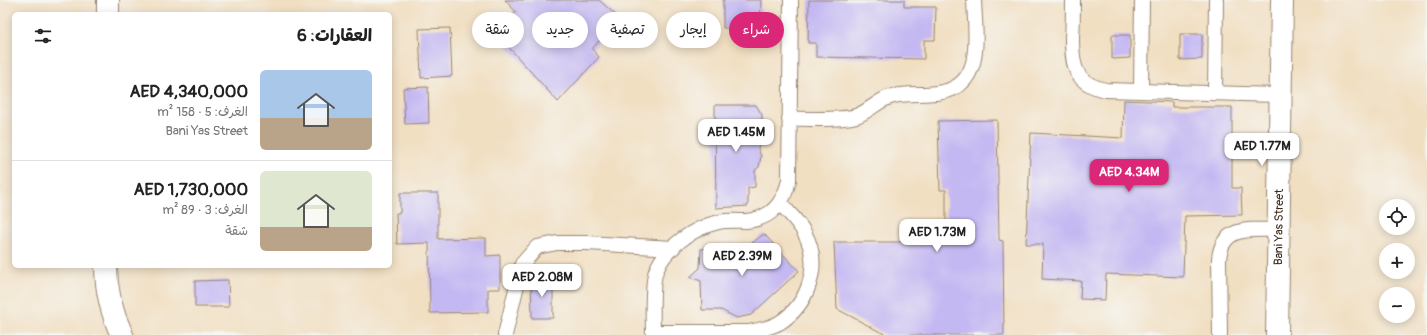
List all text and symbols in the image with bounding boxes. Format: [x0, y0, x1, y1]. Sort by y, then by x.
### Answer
chip: شقة [472, 12, 524, 48]
chip: جديد [532, 12, 588, 48]
chip: تصفية [596, 12, 658, 48]
chip: إيجار [666, 12, 721, 48]
chip: شراء [729, 12, 784, 48]
icon: filters [32, 25, 54, 47]
text: العقارات: 6 [297, 25, 372, 46]
text: AED 4,340,000 [129, 81, 248, 102]
icon: home [292, 86, 340, 134]
text: الغرف: 5 · 158 m² [157, 104, 248, 120]
pin: AED 1.45M [690, 119, 782, 153]
text: Bani Yas Street [166, 123, 248, 139]
text: AED 1.45M [707, 124, 765, 140]
pin: AED 1.77M [1216, 133, 1308, 167]
text: AED 1.77M [1233, 138, 1291, 154]
pin: AED 4.34M [1083, 159, 1175, 193]
text: AED 4.34M [1099, 164, 1159, 180]
text: AED 1,730,000 [134, 179, 248, 200]
icon: home [292, 187, 340, 235]
street label: Bani Yas Street [1271, 189, 1287, 265]
map controls [1379, 199, 1415, 323]
button: locate [1379, 199, 1415, 235]
text: الغرف: 3 · 89 m² [163, 202, 248, 218]
pin: AED 1.73M [891, 219, 983, 253]
text: شقة [225, 223, 248, 239]
text: AED 1.73M [908, 224, 966, 240]
pin: AED 2.39M [696, 243, 788, 277]
button: + [1379, 243, 1415, 279]
text: AED 2.39M [712, 248, 772, 264]
pin: AED 2.08M [496, 264, 588, 298]
text: AED 2.08M [511, 269, 573, 285]
button: − [1379, 287, 1415, 323]

